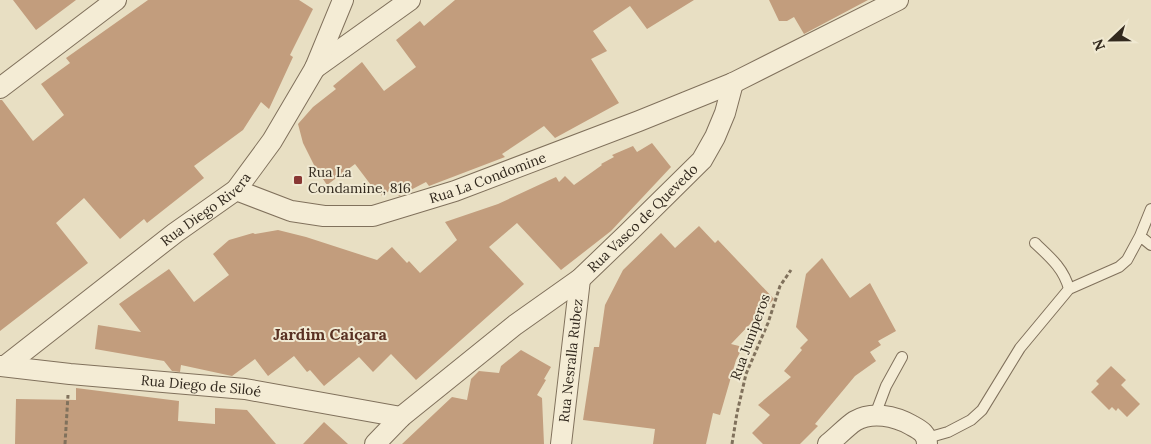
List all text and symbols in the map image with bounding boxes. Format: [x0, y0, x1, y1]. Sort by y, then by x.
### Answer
north arrow [1086, 15, 1136, 65]
text: N [1089, 36, 1109, 53]
street label: Rua La Condomine [427, 148, 549, 207]
street label: Rua Vasco de Quevedo [584, 160, 702, 276]
place label: Rua La Condamine, 816 [308, 163, 411, 197]
street label: Rua Diego Rivera [157, 169, 255, 250]
marker: Rua La Condamine, 816 [292, 174, 304, 186]
street label: Rua Juniperos [726, 291, 774, 383]
street label: Rua Nesralla Rubez [555, 298, 587, 423]
district label: Jardim Caiçara [273, 324, 387, 344]
street label: Rua Diego de Siloé [140, 371, 263, 401]

